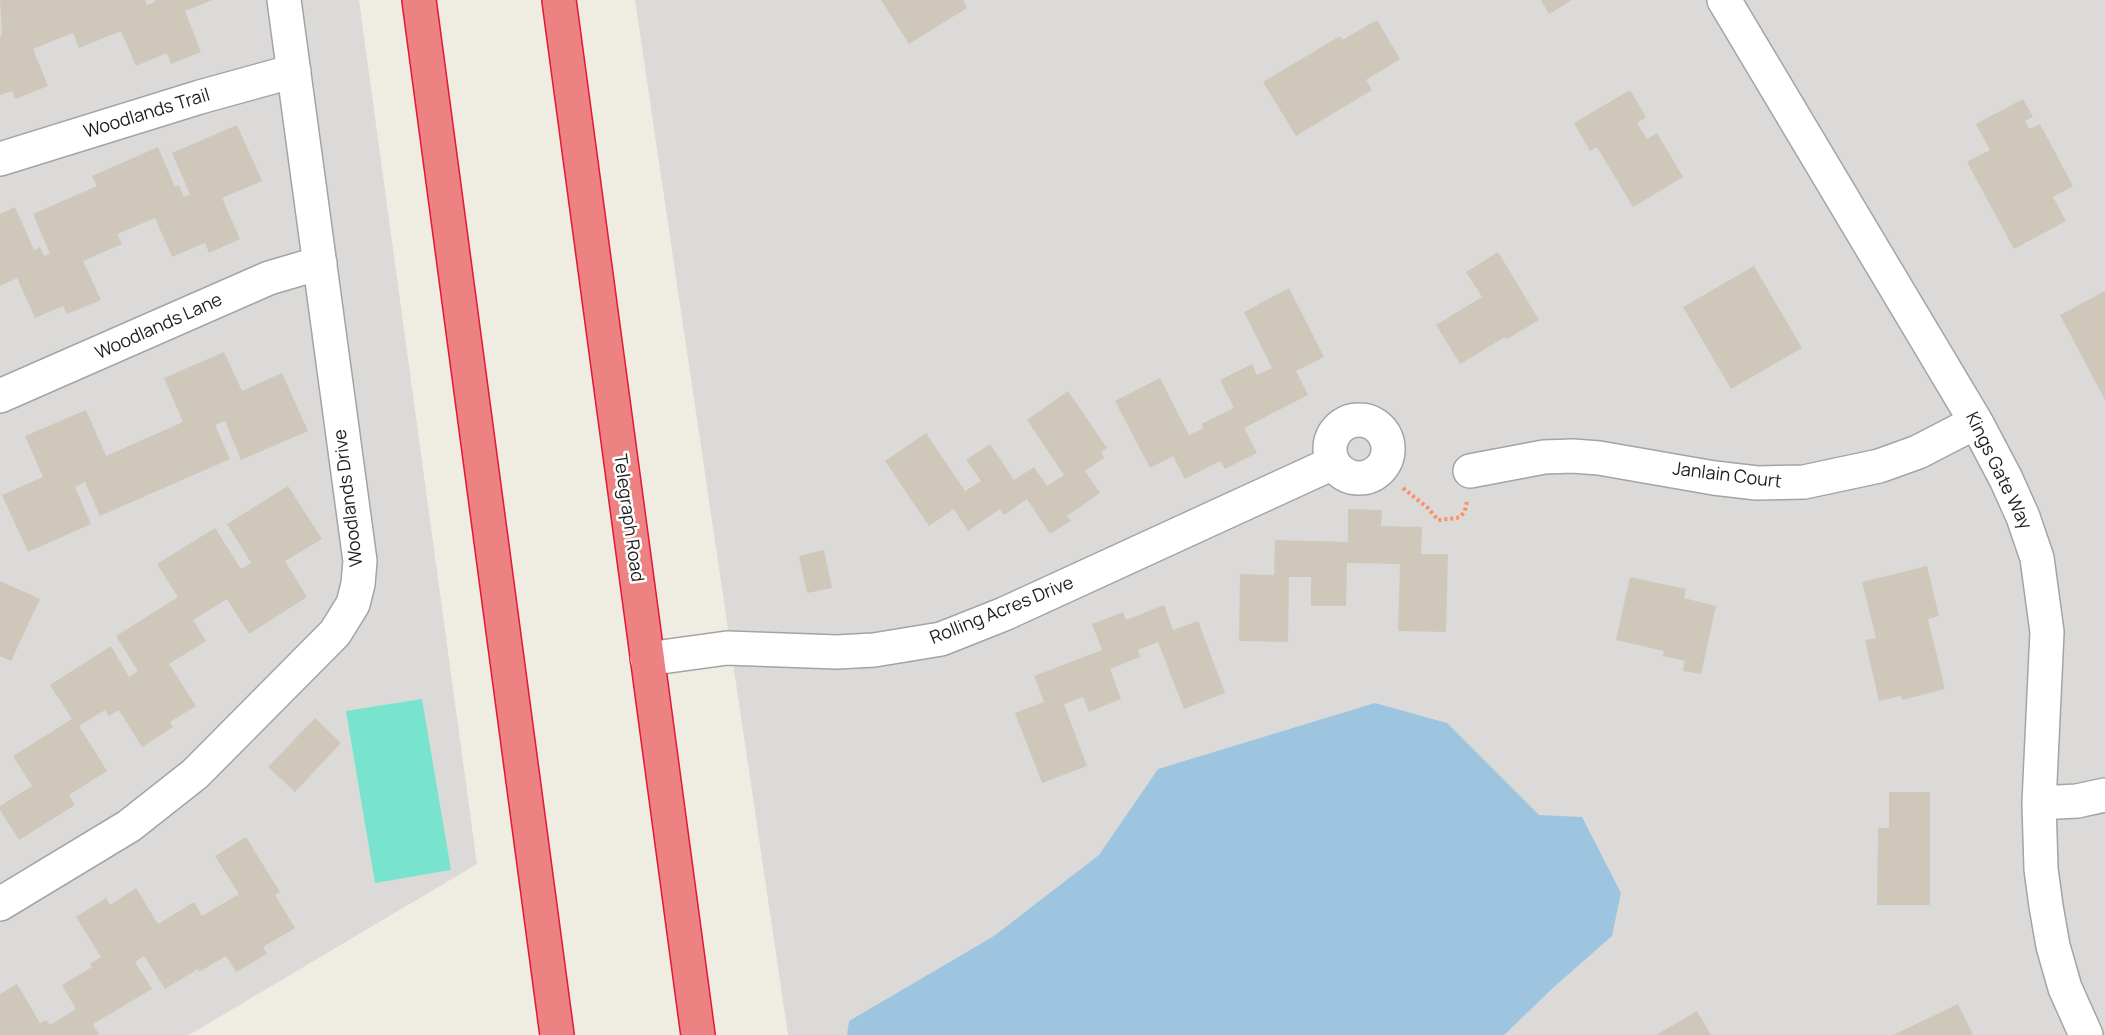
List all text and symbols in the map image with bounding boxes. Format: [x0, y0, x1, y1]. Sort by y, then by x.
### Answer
street label: Woodlands Trail [81, 85, 213, 143]
street label: Woodlands Lane [92, 289, 226, 365]
street label: Kings Gate Way [1960, 409, 2036, 533]
street label: Woodlands Drive [330, 428, 368, 568]
street label: Telegraph Road [608, 453, 648, 583]
street label: Janlain Court [1671, 459, 1783, 493]
street label: Rolling Acres Drive [927, 572, 1077, 650]

